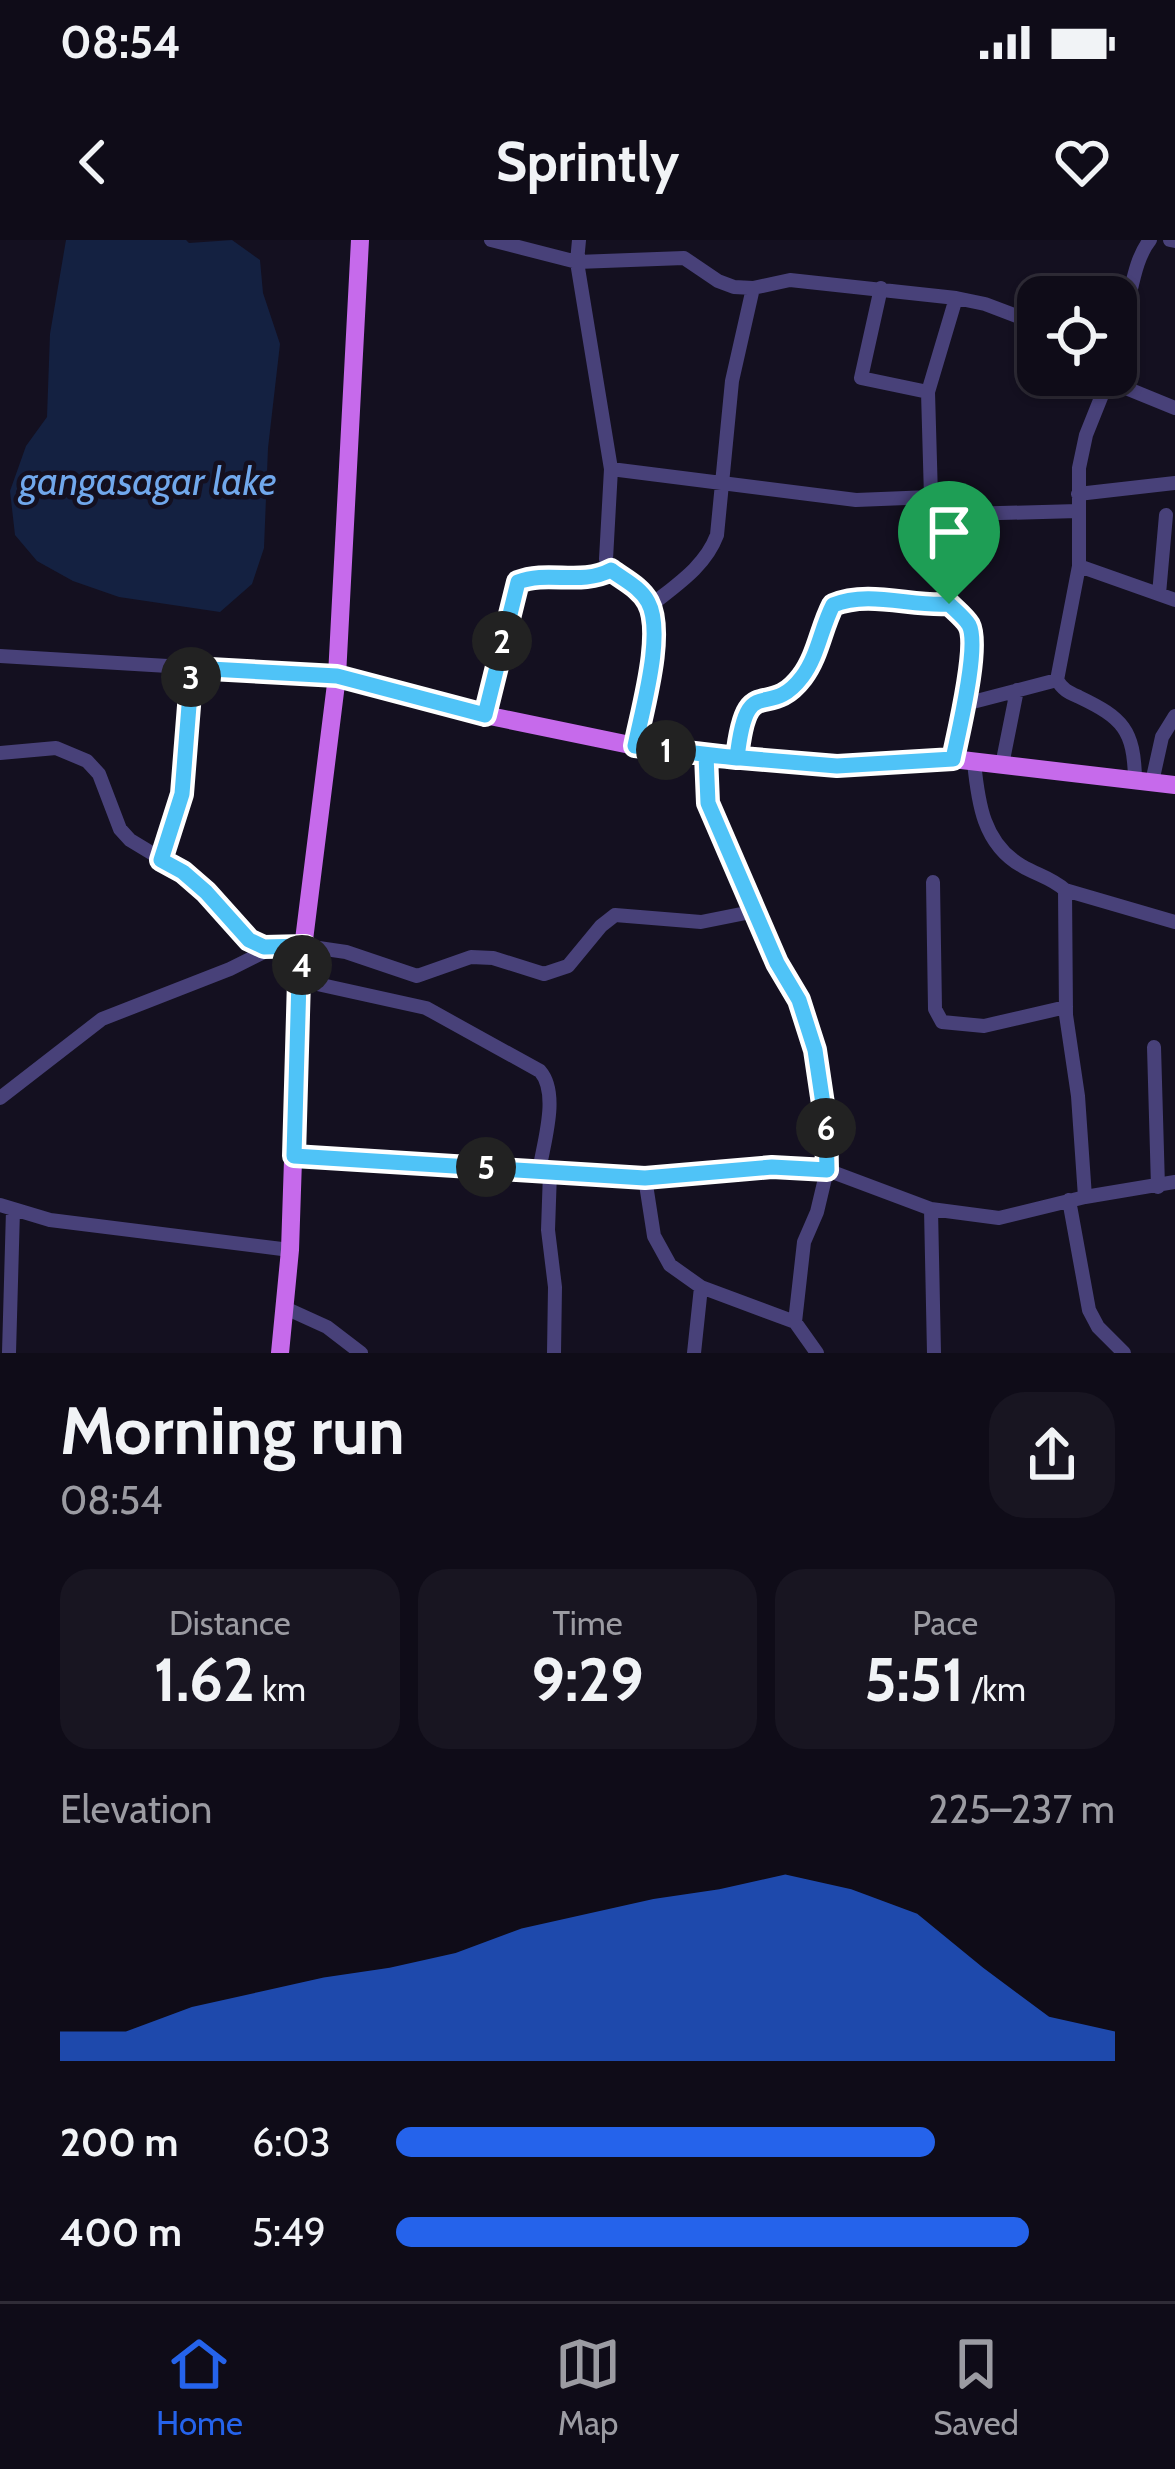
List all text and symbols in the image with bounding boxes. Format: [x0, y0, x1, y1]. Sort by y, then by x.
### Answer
text: 08:54 [60, 15, 181, 69]
icon: back [60, 129, 126, 195]
text: Sprintly [496, 129, 679, 195]
icon: heart [1049, 129, 1115, 195]
map controls [1017, 276, 1137, 396]
button: locate [1017, 276, 1137, 396]
water label: gangasagar lake [17, 457, 277, 505]
pin [898, 481, 1000, 604]
icon: arrive [916, 499, 982, 565]
pin: 2 [472, 611, 532, 671]
text: 2 [493, 621, 511, 661]
pin: 3 [161, 647, 221, 707]
text: 3 [182, 657, 200, 697]
pin: 1 [636, 720, 696, 780]
text: 1 [660, 730, 672, 770]
pin: 4 [272, 935, 332, 995]
text: 4 [292, 945, 312, 985]
pin: 6 [796, 1098, 856, 1158]
text: 6 [817, 1108, 835, 1148]
pin: 5 [456, 1137, 516, 1197]
text: 5 [477, 1147, 495, 1187]
text: Morning run [60, 1390, 405, 1471]
button: share [989, 1392, 1115, 1518]
text: 08:54 [60, 1476, 163, 1524]
text: Distance [169, 1603, 291, 1643]
text: Time [552, 1603, 623, 1643]
text: Pace [912, 1603, 978, 1643]
text: 1.62 [154, 1643, 255, 1716]
text: 9:29 [531, 1643, 644, 1716]
text: 5:51 [864, 1643, 964, 1716]
text: km [255, 1669, 306, 1709]
text: /km [964, 1669, 1026, 1709]
text: Elevation [60, 1785, 212, 1833]
text: 225–237 m [928, 1785, 1115, 1833]
text: 200 m [60, 2118, 178, 2166]
text: 6:03 [252, 2118, 331, 2166]
text: 400 m [60, 2208, 182, 2256]
text: 5:49 [252, 2208, 326, 2256]
tab: Home [156, 2331, 243, 2443]
tab: Map [555, 2331, 621, 2443]
tab: Saved [933, 2331, 1019, 2443]

